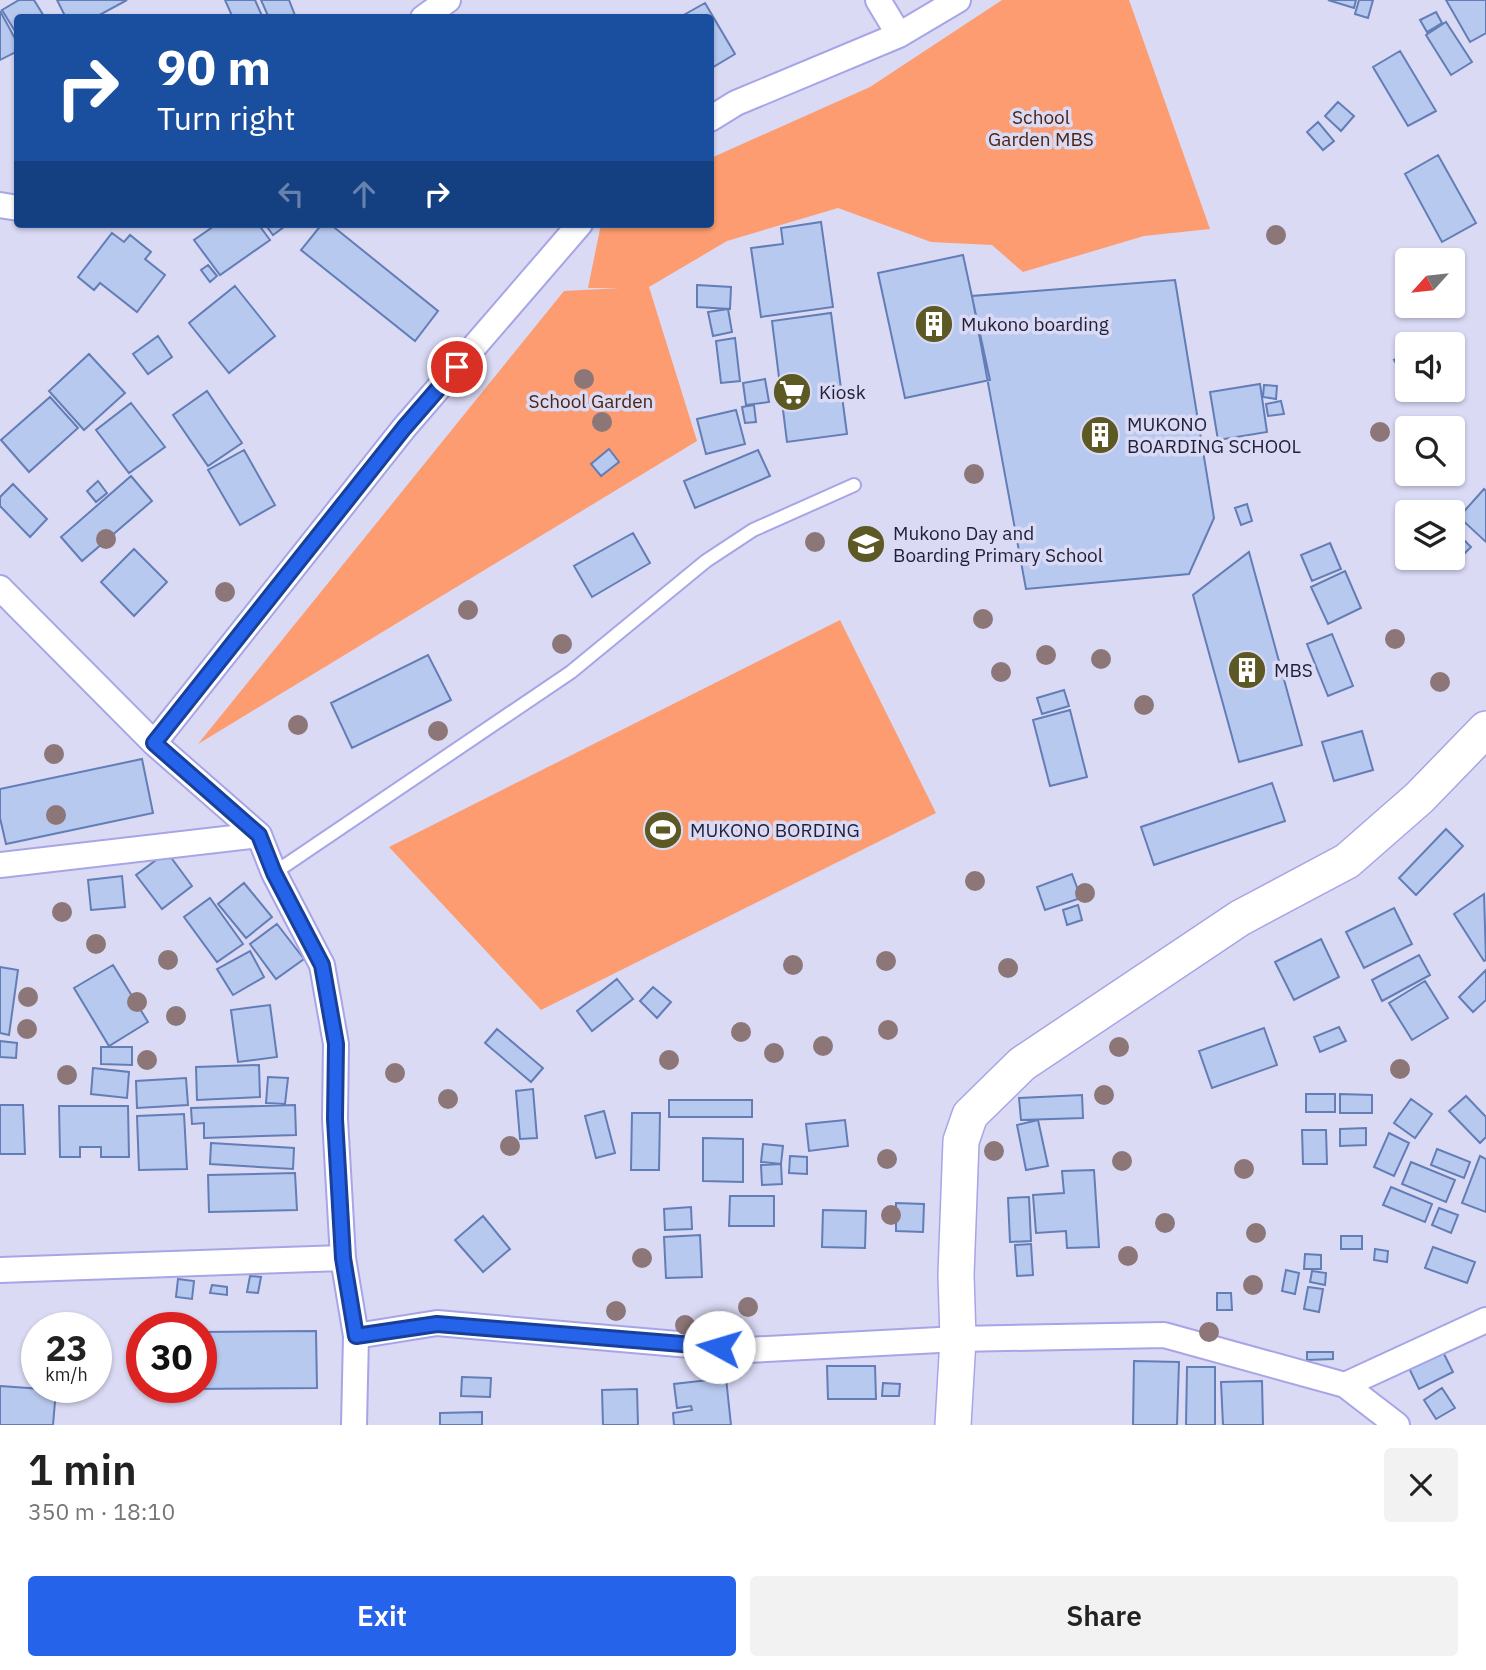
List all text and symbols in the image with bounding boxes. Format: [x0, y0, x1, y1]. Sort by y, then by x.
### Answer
text: 90 m [157, 35, 271, 98]
icon: right [42, 42, 133, 133]
text: Turn right [157, 97, 295, 139]
park label: School Garden MBS [988, 105, 1094, 151]
icon: left [272, 175, 310, 213]
icon: ahead [345, 175, 383, 213]
icon: right [418, 175, 456, 213]
north arrow [1395, 248, 1465, 318]
map controls [1395, 248, 1465, 570]
building icon: Mukono boarding [913, 303, 955, 345]
place label: Mukono boarding [961, 312, 1109, 336]
button: sound [1395, 332, 1465, 402]
pin [427, 337, 487, 397]
icon: arrive [438, 348, 476, 386]
supermarket icon: Kiosk [771, 371, 813, 413]
place label: Kiosk [819, 380, 866, 404]
park label: School Garden [529, 389, 653, 413]
place label: MUKONO BOARDING SCHOOL [1127, 412, 1301, 458]
building icon: MUKONO BOARDING SCHOOL [1079, 414, 1121, 456]
button: search [1395, 416, 1465, 486]
button: layers [1395, 500, 1465, 570]
place label: Mukono Day and Boarding Primary School [893, 521, 1103, 567]
school or university icon: Mukono Day and Boarding Primary School [845, 523, 887, 565]
building icon: MBS [1226, 649, 1268, 691]
place label: MBS [1274, 658, 1313, 682]
sports icon: MUKONO BORDING [642, 809, 684, 851]
place label: MUKONO BORDING [690, 818, 860, 842]
position arrow [682, 1310, 756, 1384]
speed limit sign: 30 [126, 1312, 217, 1403]
text: 23 [45, 1325, 88, 1371]
text: km/h [45, 1363, 88, 1386]
text: 1 min [28, 1442, 137, 1497]
button: close [1384, 1448, 1458, 1522]
text: 350 m · 18:10 [28, 1496, 175, 1526]
button: Exit [28, 1576, 736, 1656]
button: Share [750, 1576, 1458, 1656]

